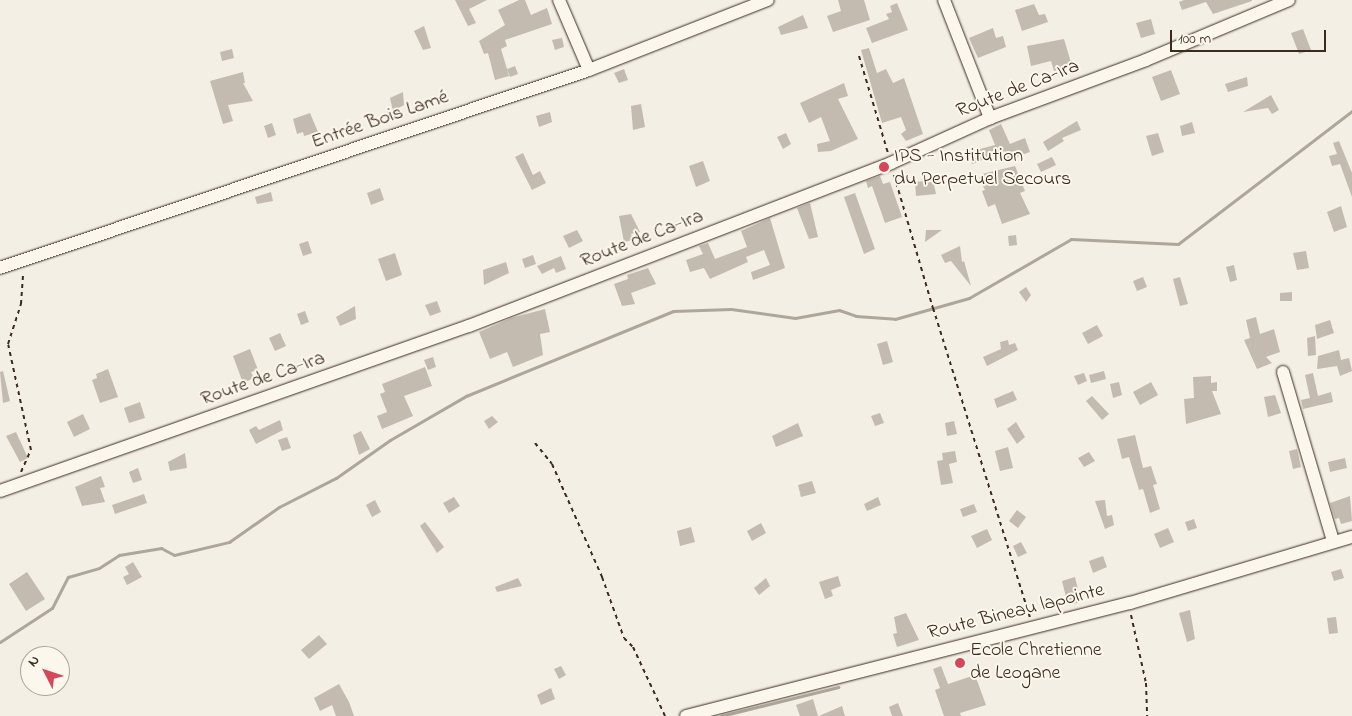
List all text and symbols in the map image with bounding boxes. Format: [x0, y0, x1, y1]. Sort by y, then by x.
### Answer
scale bar [1172, 20, 1328, 52]
text: 100 m [1178, 28, 1211, 50]
street label: Route de Ca-Ira [953, 55, 1083, 123]
street label: Entrée Bois Lamé [308, 85, 452, 155]
place label: IPS - Institution du Perpetuel Secours [894, 144, 1071, 191]
marker: IPS - Institution du Perpetuel Secours [878, 161, 890, 173]
street label: Route de Ca-Ira [577, 205, 707, 273]
street label: Route de Ca-Ira [198, 347, 328, 411]
street label: Route Bineau lapointe [925, 578, 1107, 646]
place label: Ecole Chretienne de Leogane [970, 639, 1102, 686]
north arrow [20, 646, 70, 696]
text: N [23, 651, 45, 672]
marker: Ecole Chretienne de Leogane [954, 657, 966, 669]

